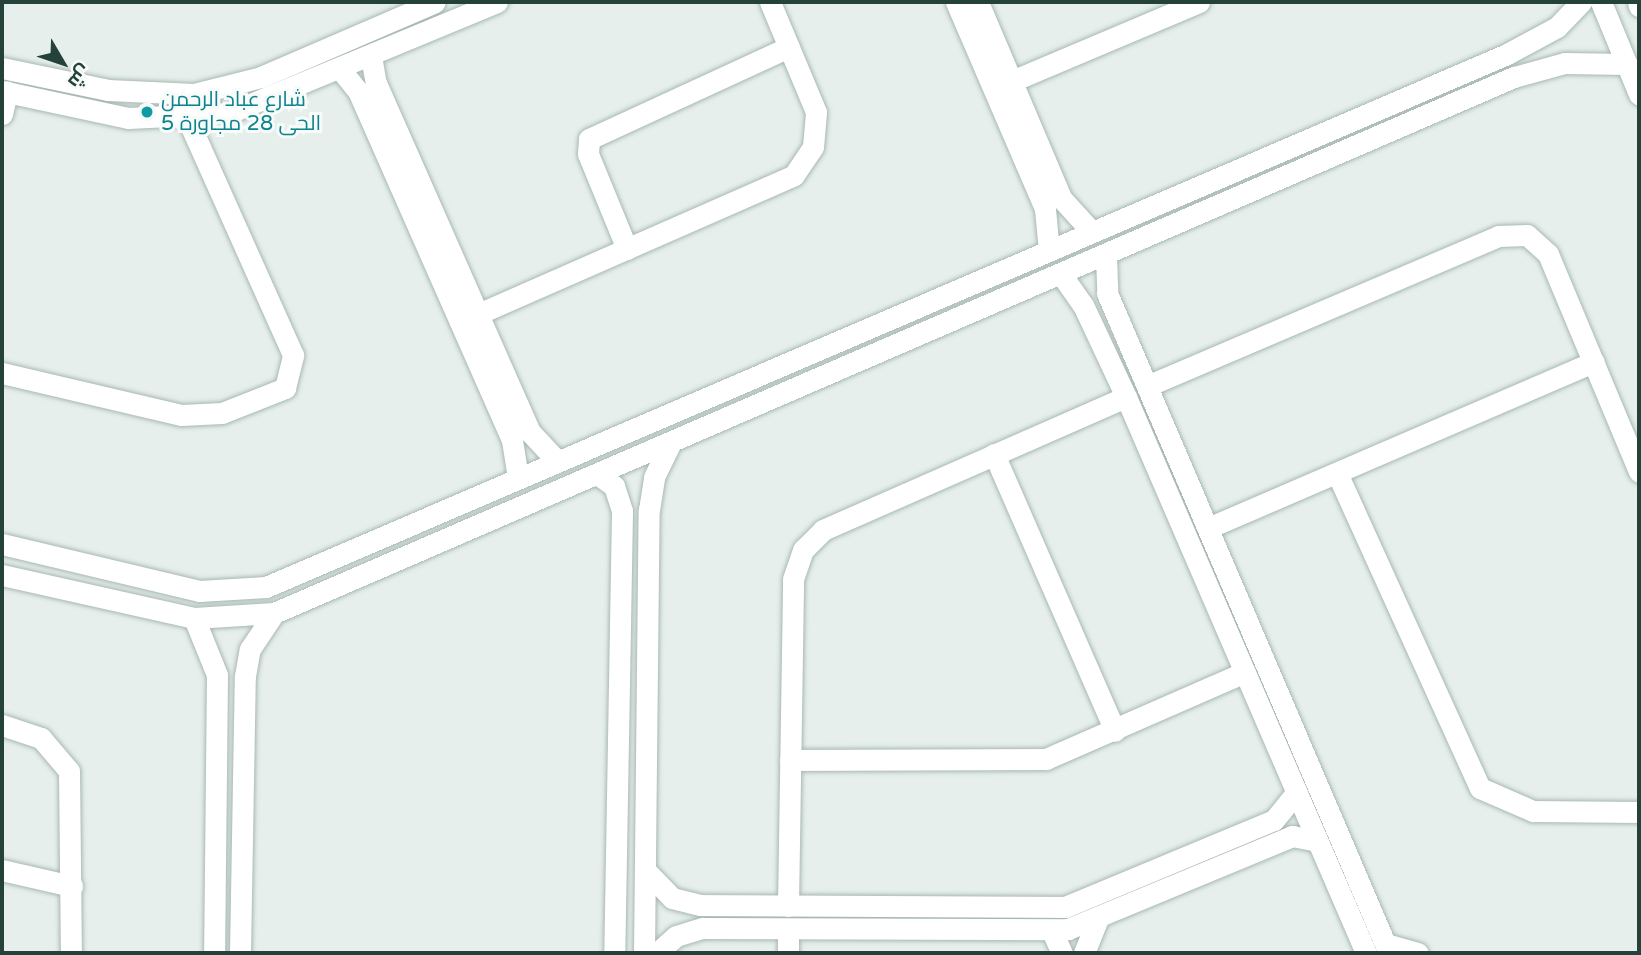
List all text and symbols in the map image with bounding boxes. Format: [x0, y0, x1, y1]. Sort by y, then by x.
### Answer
north arrow [28, 28, 98, 98]
text: ش [63, 60, 96, 93]
place label: شارع عباد الرحمن الحى 28 مجاورة 5 [161, 87, 321, 137]
marker: شارع عباد الرحمن الحى 28 مجاورة 5 [139, 104, 155, 120]

